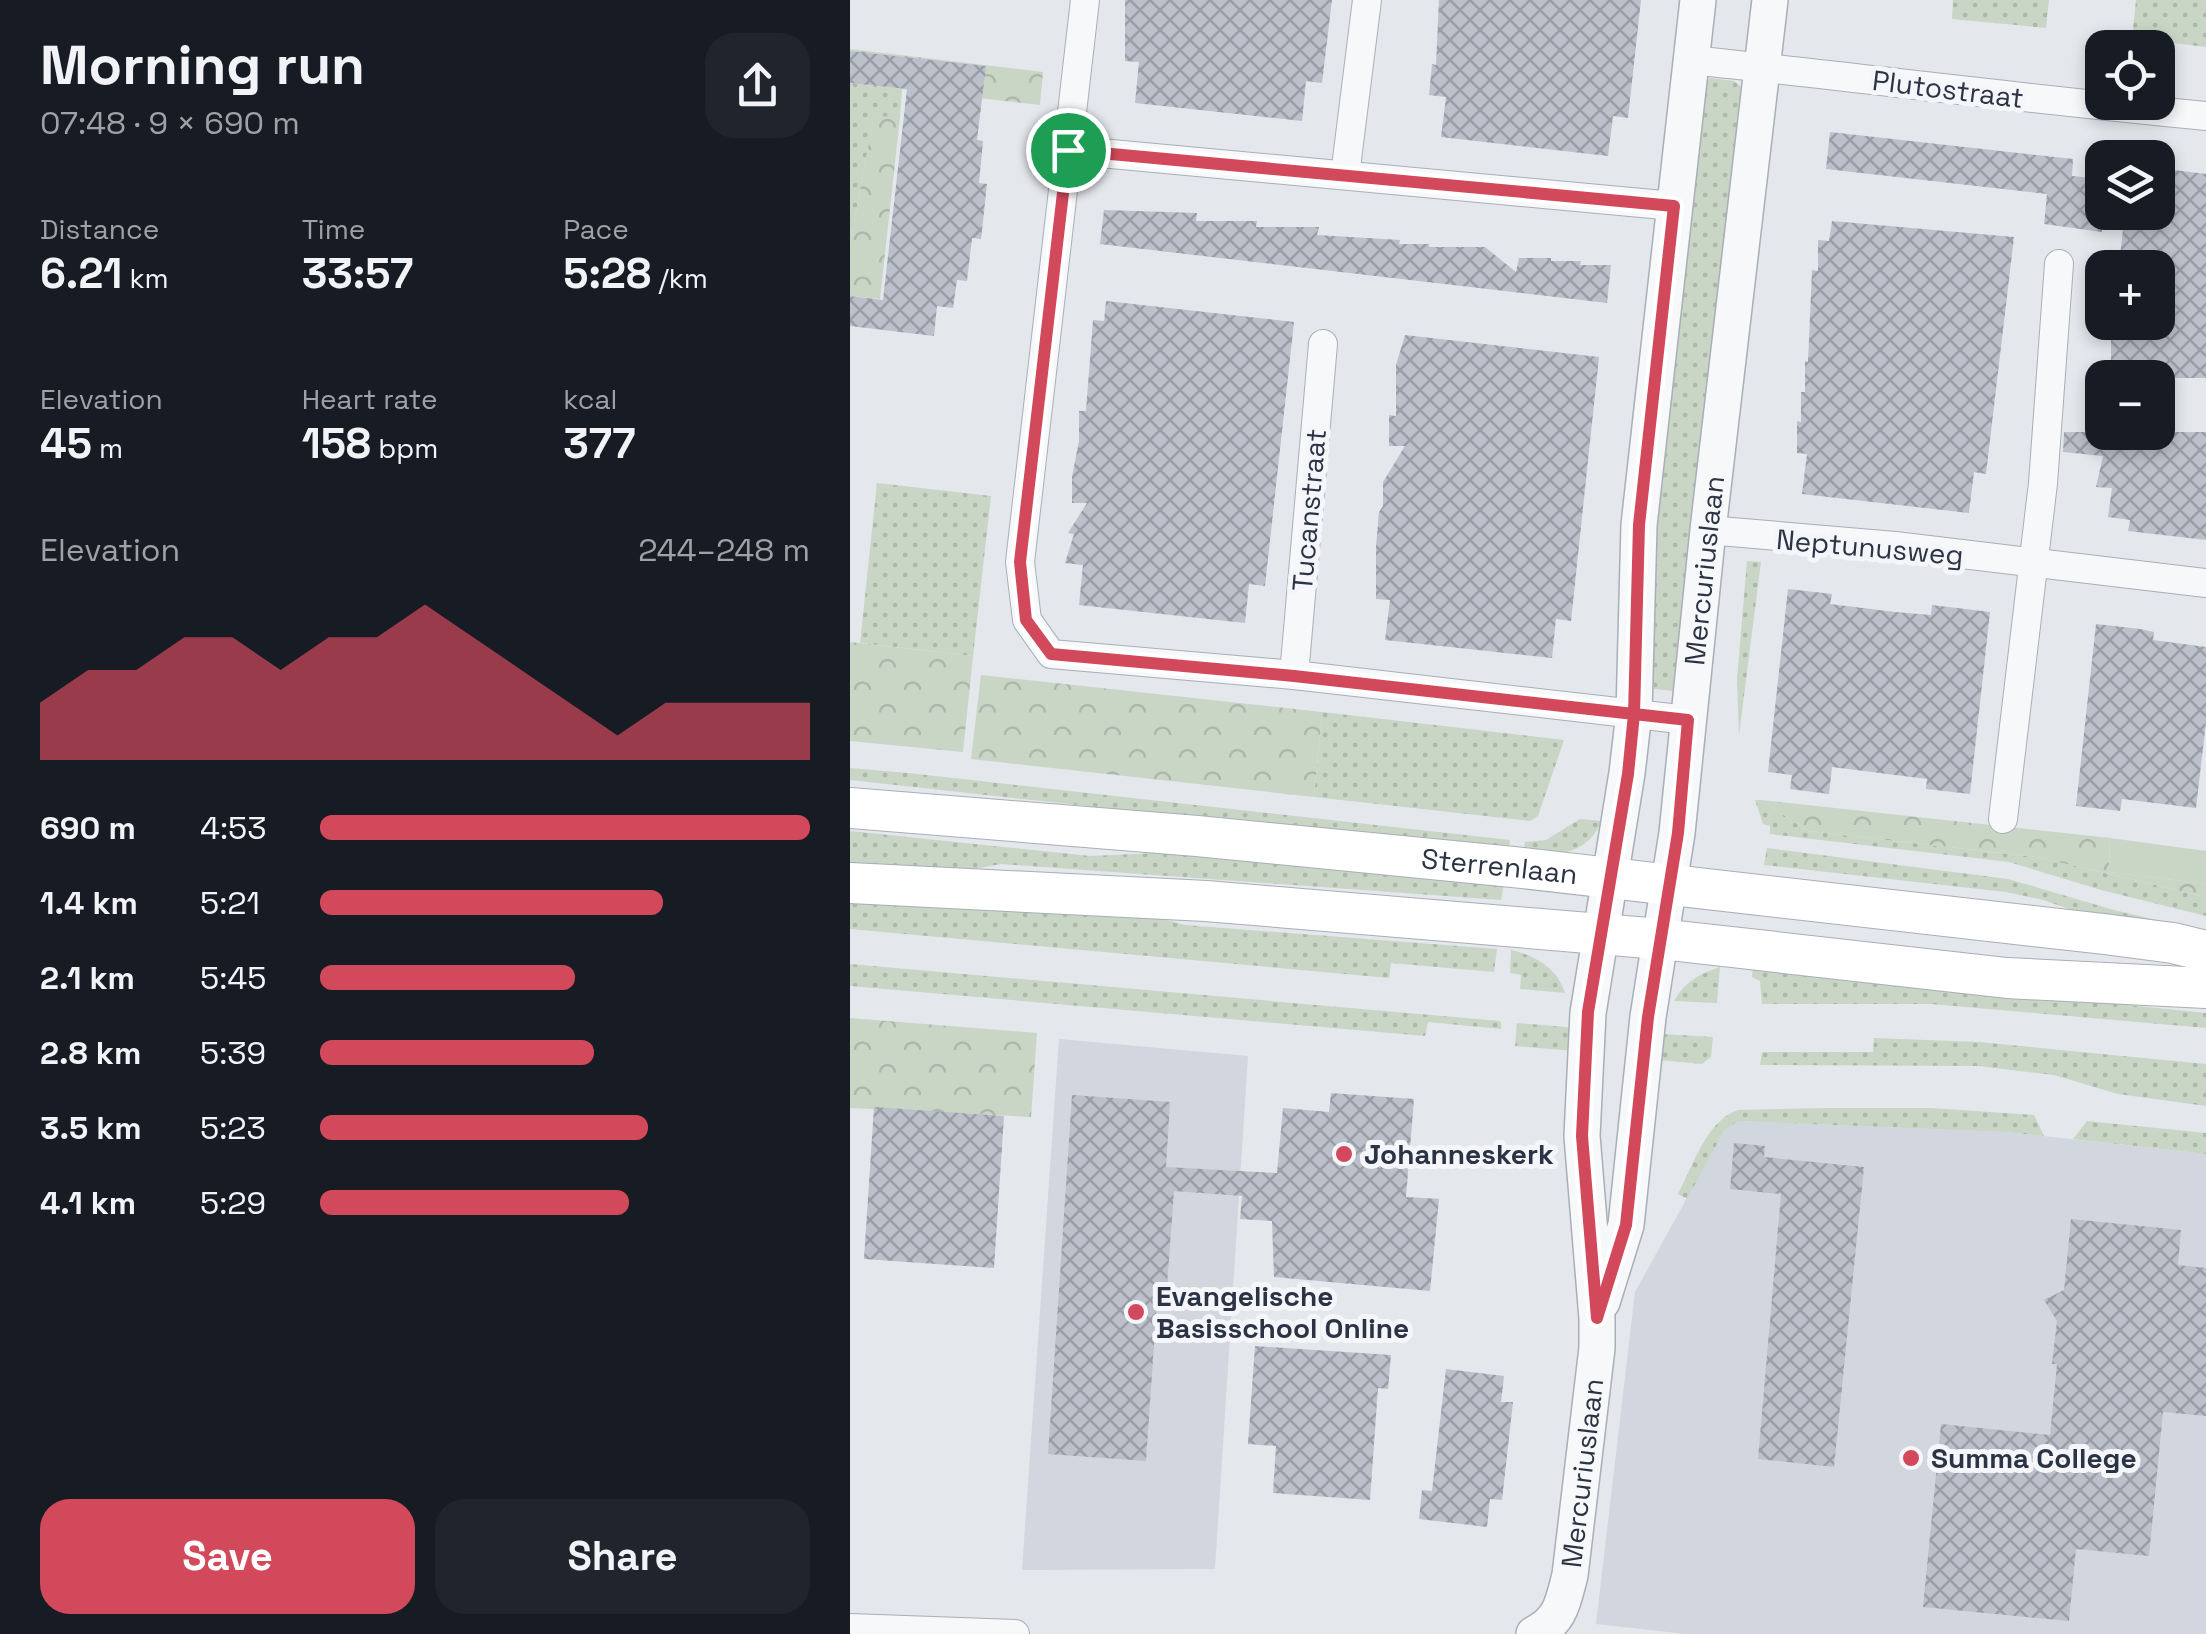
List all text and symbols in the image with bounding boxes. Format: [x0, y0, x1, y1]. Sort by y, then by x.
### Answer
text: Morning run [40, 30, 365, 100]
map controls [2085, 30, 2175, 450]
button: locate [2085, 30, 2175, 120]
button: share [705, 33, 810, 138]
street label: Plutostraat [1870, 62, 2026, 116]
text: 07:48 · 9 × 690 m [40, 103, 300, 143]
pin [1026, 108, 1111, 193]
icon: arrive [1041, 123, 1096, 178]
button: layers [2085, 140, 2175, 230]
text: Distance [40, 211, 159, 247]
text: Time [302, 211, 365, 247]
text: Pace [563, 211, 629, 247]
text: 6.21 [40, 247, 122, 300]
text: 33:57 [302, 247, 413, 300]
text: 5:28 [563, 247, 651, 300]
button: + [2085, 250, 2175, 340]
text: km [122, 260, 169, 296]
text: /km [651, 260, 708, 296]
button: − [2085, 360, 2175, 450]
text: Elevation [40, 381, 163, 417]
text: Heart rate [302, 381, 438, 417]
text: kcal [563, 381, 617, 417]
text: 45 [40, 417, 92, 470]
text: 158 [302, 417, 371, 470]
text: 377 [563, 417, 635, 470]
street label: Tucanstraat [1284, 427, 1334, 593]
text: m [92, 430, 123, 466]
text: bpm [371, 430, 438, 466]
street label: Mercuriuslaan [1676, 474, 1732, 667]
street label: Neptunusweg [1775, 521, 1965, 573]
text: Elevation [40, 530, 180, 570]
text: 244–248 m [638, 530, 810, 570]
text: 690 m [40, 808, 136, 848]
text: 4:53 [200, 808, 267, 848]
street label: Sterrenlaan [1420, 840, 1579, 892]
text: 1.4 km [40, 883, 138, 923]
text: 5:21 [200, 883, 260, 923]
text: 2.1 km [40, 958, 135, 998]
text: 5:45 [200, 958, 266, 998]
text: 2.8 km [40, 1033, 141, 1073]
text: 5:39 [200, 1033, 266, 1073]
text: 3.5 km [40, 1108, 142, 1148]
text: 5:23 [200, 1108, 266, 1148]
place label: Johanneskerk [1364, 1136, 1554, 1172]
marker: Johanneskerk [1333, 1143, 1355, 1165]
text: 4.1 km [40, 1183, 136, 1223]
text: 5:29 [200, 1183, 266, 1223]
place label: Evangelische Basisschool Online [1156, 1278, 1409, 1346]
marker: Evangelische Basisschool Online [1125, 1301, 1147, 1323]
street label: Mercuriuslaan [1553, 1376, 1611, 1570]
place label: Summa College [1931, 1440, 2137, 1476]
marker: Summa College [1900, 1447, 1922, 1469]
button: Save [40, 1499, 415, 1614]
button: Share [435, 1499, 810, 1614]

